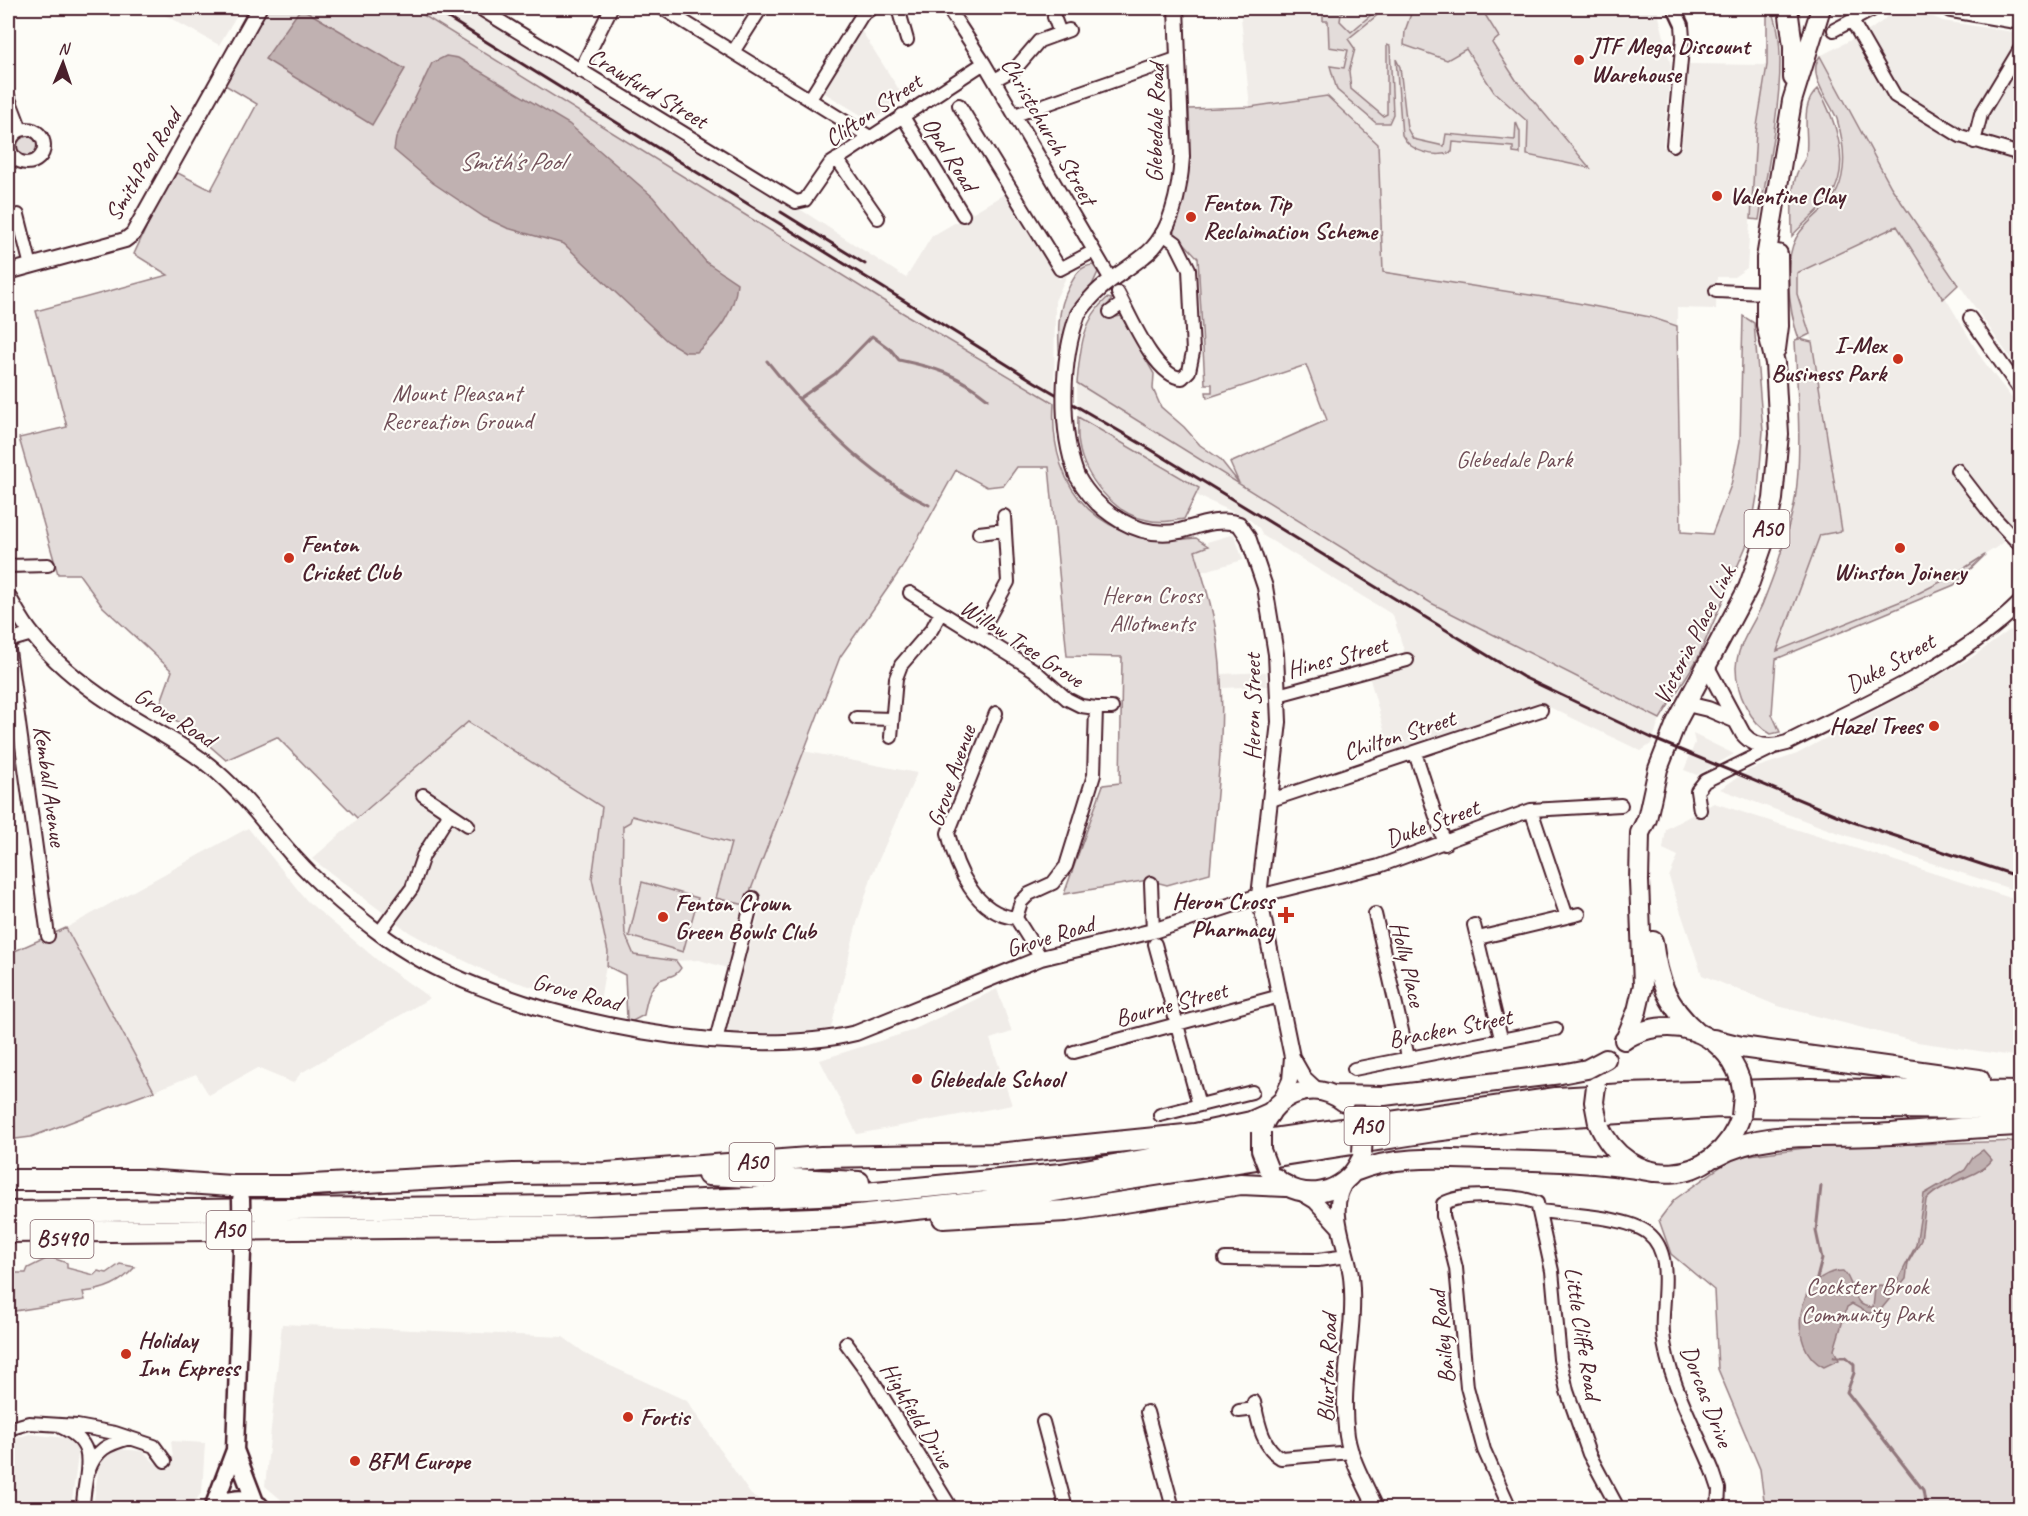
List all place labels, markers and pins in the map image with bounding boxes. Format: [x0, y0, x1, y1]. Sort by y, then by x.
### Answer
place label: JTF Mega Discount Warehouse [1589, 31, 1753, 89]
marker: JTF Mega Discount Warehouse [1572, 53, 1586, 67]
place label: Valentine Clay [1729, 181, 1848, 211]
place label: Fenton Tip Reclaimation Scheme [1203, 188, 1379, 246]
marker: Valentine Clay [1710, 189, 1724, 203]
marker: Fenton Tip Reclaimation Scheme [1184, 210, 1198, 224]
place label: I-Mex Business Park [1771, 330, 1888, 388]
marker: I-Mex Business Park [1891, 352, 1905, 366]
place label: Fenton Cricket Club [301, 529, 403, 587]
marker: Winston Joinery [1893, 541, 1907, 555]
marker: Fenton Cricket Club [282, 551, 296, 565]
place label: Winston Joinery [1834, 557, 1969, 587]
place label: Hazel Trees [1829, 711, 1925, 741]
marker: Hazel Trees [1927, 719, 1941, 733]
place label: Heron Cross Pharmacy [1172, 886, 1277, 944]
place label: Fenton Crown Green Bowls Club [675, 888, 818, 946]
marker: Heron Cross Pharmacy [1279, 908, 1293, 922]
marker: Fenton Crown Green Bowls Club [656, 910, 670, 924]
place label: Glebedale School [929, 1064, 1068, 1094]
marker: Glebedale School [910, 1072, 924, 1086]
place label: Holiday Inn Express [138, 1325, 242, 1383]
marker: Holiday Inn Express [119, 1347, 133, 1361]
place label: Fortis [640, 1402, 692, 1432]
marker: Fortis [621, 1410, 635, 1424]
place label: BFM Europe [367, 1446, 472, 1476]
marker: BFM Europe [348, 1454, 362, 1468]

